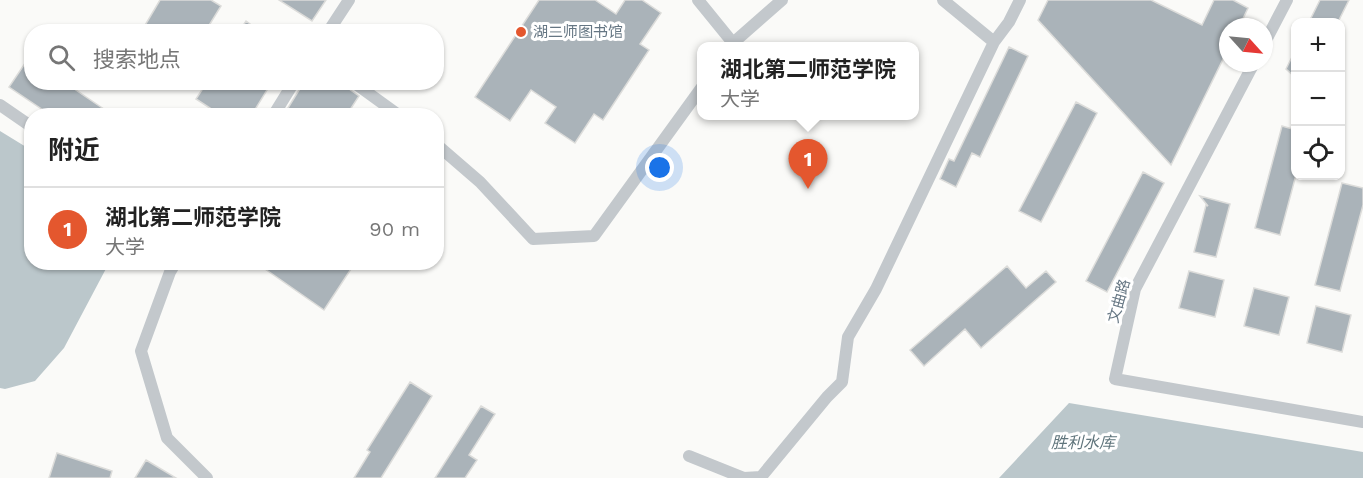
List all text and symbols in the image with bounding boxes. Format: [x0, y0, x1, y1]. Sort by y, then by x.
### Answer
north arrow [1219, 18, 1273, 72]
map controls [1291, 18, 1345, 180]
button: + [1291, 18, 1345, 72]
place label: 湖二师图书馆 [533, 23, 623, 41]
search box [24, 24, 444, 90]
marker: 湖二师图书馆 [514, 25, 528, 39]
icon: search [45, 41, 78, 74]
popup [697, 42, 919, 120]
text: 搜索地点 [93, 47, 181, 72]
text: 湖北第二师范学院 [720, 57, 896, 82]
button: − [1291, 72, 1345, 126]
text: 大学 [720, 87, 760, 111]
button: locate [1291, 126, 1345, 180]
text: 附近 [48, 135, 100, 165]
pin: 1 [788, 140, 828, 189]
your location [645, 153, 674, 182]
text: 湖北第二师范学院 [105, 205, 281, 230]
text: 1 [63, 217, 72, 241]
text: 90 m [369, 217, 420, 241]
text: 大学 [105, 235, 145, 259]
street label: 文曲路 [1104, 277, 1134, 325]
water label: 胜利水库 [1051, 433, 1118, 452]

